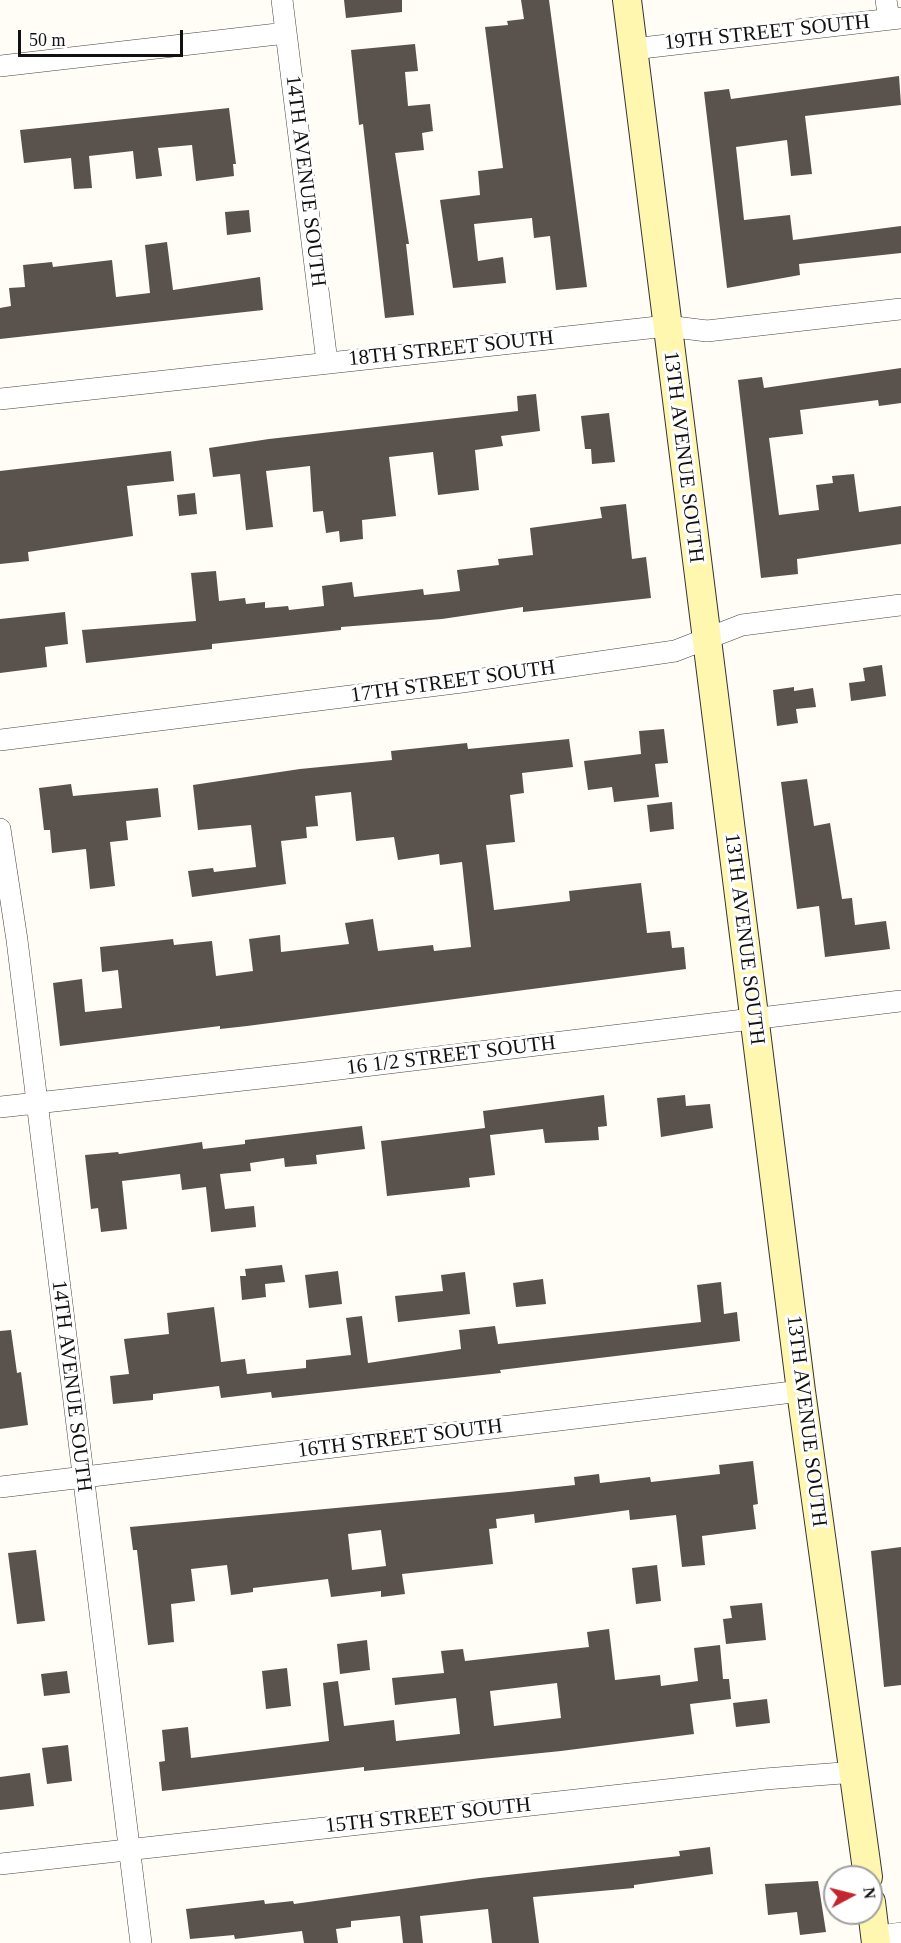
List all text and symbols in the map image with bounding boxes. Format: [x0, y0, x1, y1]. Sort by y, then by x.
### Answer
street label: 19TH STREET SOUTH [663, 10, 871, 56]
scale bar [21, 18, 186, 56]
text: 50 m [29, 30, 66, 50]
street label: 14TH AVENUE SOUTH [280, 74, 330, 288]
street label: 18TH STREET SOUTH [347, 326, 555, 372]
street label: 13TH AVENUE SOUTH [658, 350, 708, 564]
street label: 17TH STREET SOUTH [349, 655, 557, 709]
street label: 13TH AVENUE SOUTH [719, 832, 769, 1046]
street label: 16 1/2 STREET SOUTH [345, 1031, 557, 1081]
street label: 14TH AVENUE SOUTH [46, 1279, 96, 1493]
street label: 13TH AVENUE SOUTH [781, 1314, 831, 1528]
street label: 16TH STREET SOUTH [296, 1414, 504, 1464]
street label: 15TH STREET SOUTH [324, 1793, 532, 1839]
north arrow [823, 1865, 883, 1925]
text: N [860, 1886, 879, 1900]

